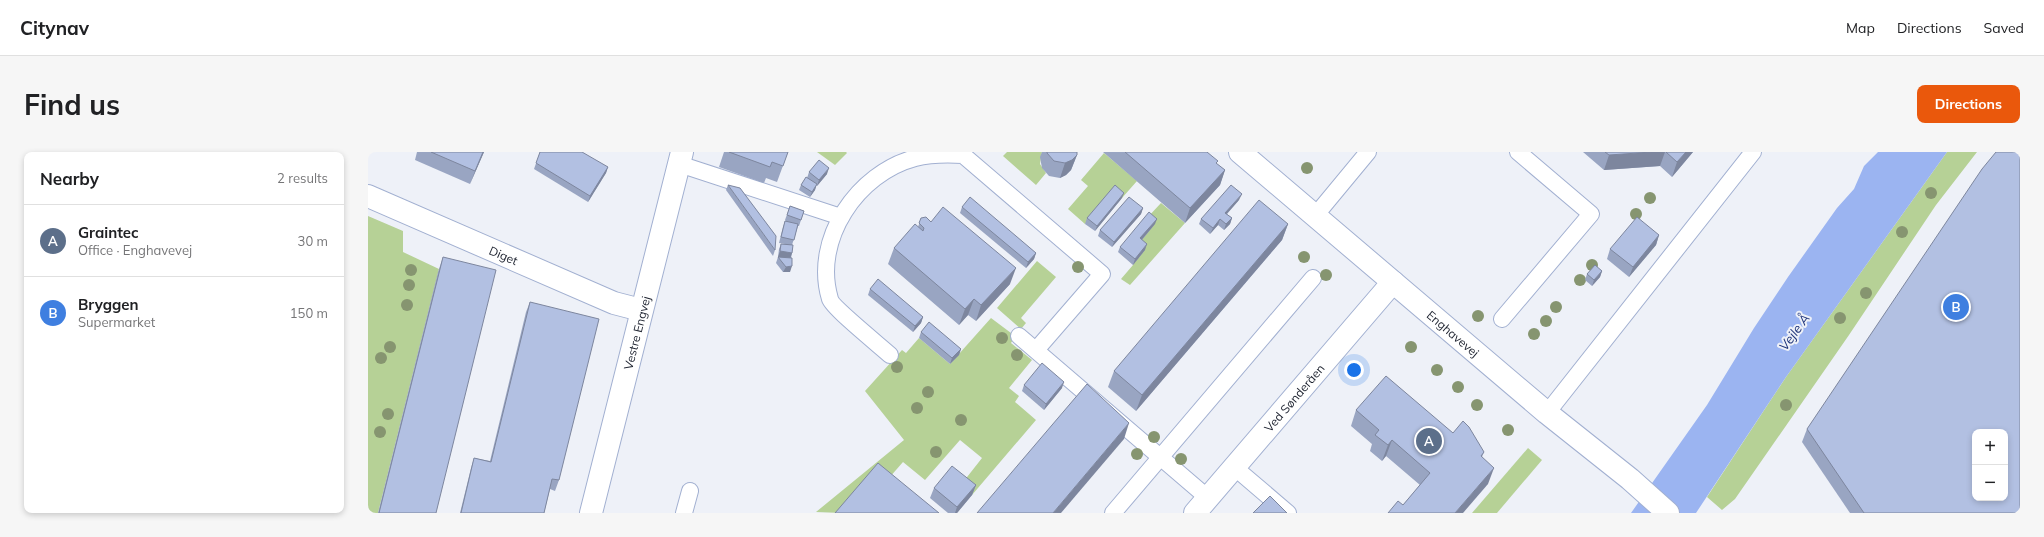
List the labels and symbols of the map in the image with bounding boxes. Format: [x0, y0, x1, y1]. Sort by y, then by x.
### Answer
street label: Diget [487, 242, 520, 268]
pin: B [1943, 292, 1969, 322]
street label: Vestre Engvej [620, 294, 653, 371]
street label: Enghavevej [1424, 307, 1483, 360]
water label: Vejle Å [1774, 310, 1813, 354]
your location [1344, 360, 1364, 380]
street label: Ved Sønderåen [1261, 361, 1327, 435]
pin: A [1416, 426, 1442, 456]

